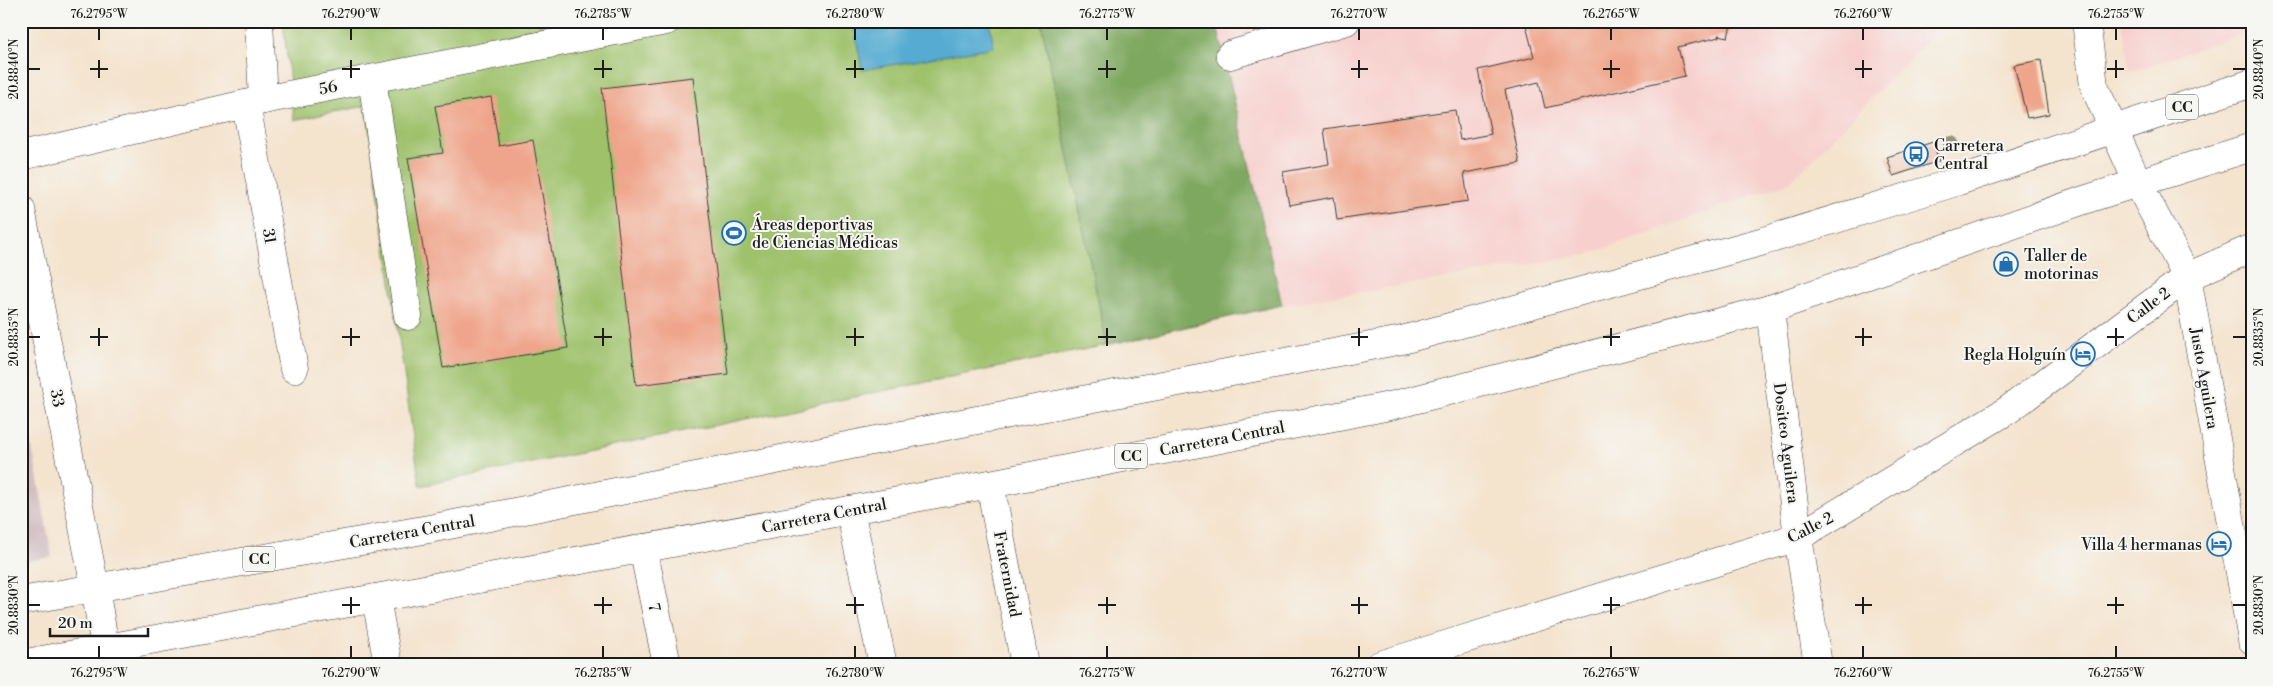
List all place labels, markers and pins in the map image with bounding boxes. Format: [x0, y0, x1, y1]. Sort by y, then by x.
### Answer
place label: Carretera Central [1934, 136, 2005, 174]
bus stop icon: Carretera Central [1903, 141, 1929, 167]
place label: Áreas deportivas de Ciencias Médicas [751, 213, 898, 253]
sports icon: Áreas deportivas de Ciencias Médicas [721, 220, 747, 246]
place label: Taller de motorinas [2024, 246, 2099, 284]
shop icon: Taller de motorinas [1993, 251, 2019, 277]
hotel icon: Regla Holguín [2070, 341, 2096, 367]
place label: Regla Holguín [1964, 345, 2066, 365]
hotel icon: Villa 4 hermanas [2206, 531, 2232, 557]
place label: Villa 4 hermanas [2080, 535, 2202, 555]

